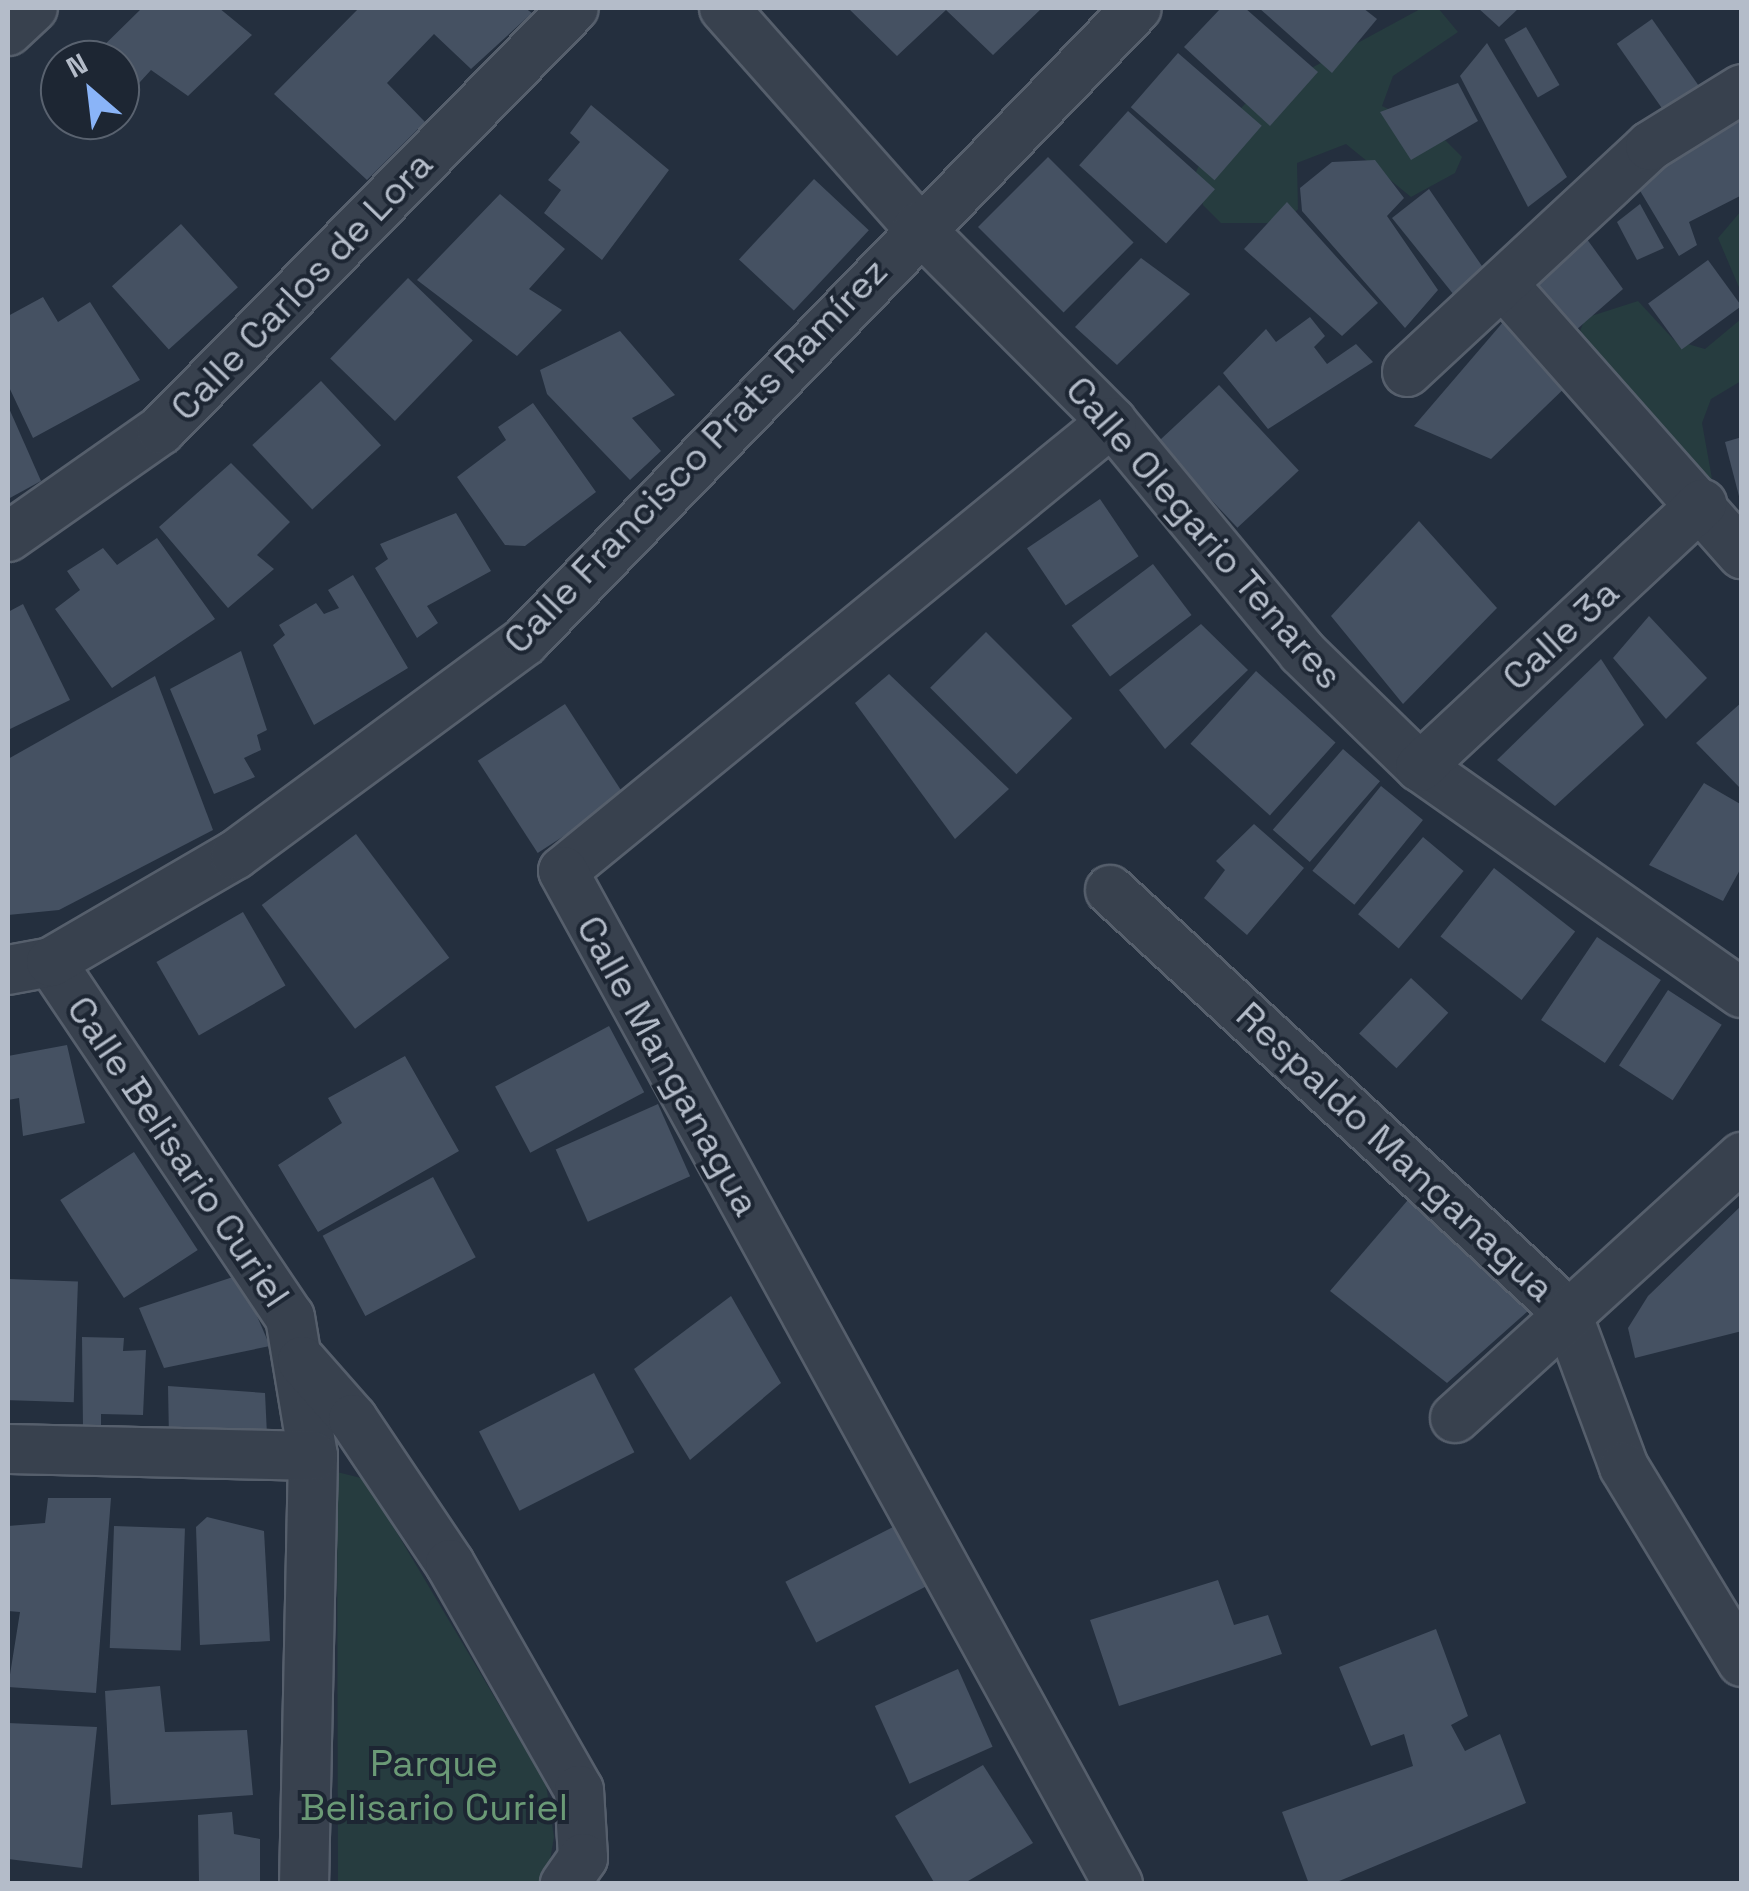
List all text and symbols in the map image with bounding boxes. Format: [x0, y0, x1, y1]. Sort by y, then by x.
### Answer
north arrow [40, 40, 140, 140]
text: N [60, 45, 94, 86]
street label: Calle Carlos de Lora [162, 142, 442, 430]
street label: Calle Francisco Prats Ramírez [495, 249, 897, 663]
street label: Calle Olegario Tenares [1056, 367, 1352, 699]
street label: Calle 3a [1494, 570, 1628, 700]
street label: Calle Manganagua [567, 908, 769, 1224]
street label: Calle Belisario Curiel [57, 988, 299, 1316]
street label: Respaldo Manganagua [1227, 993, 1563, 1311]
park label: Parque Belisario Curiel [300, 1741, 568, 1830]

